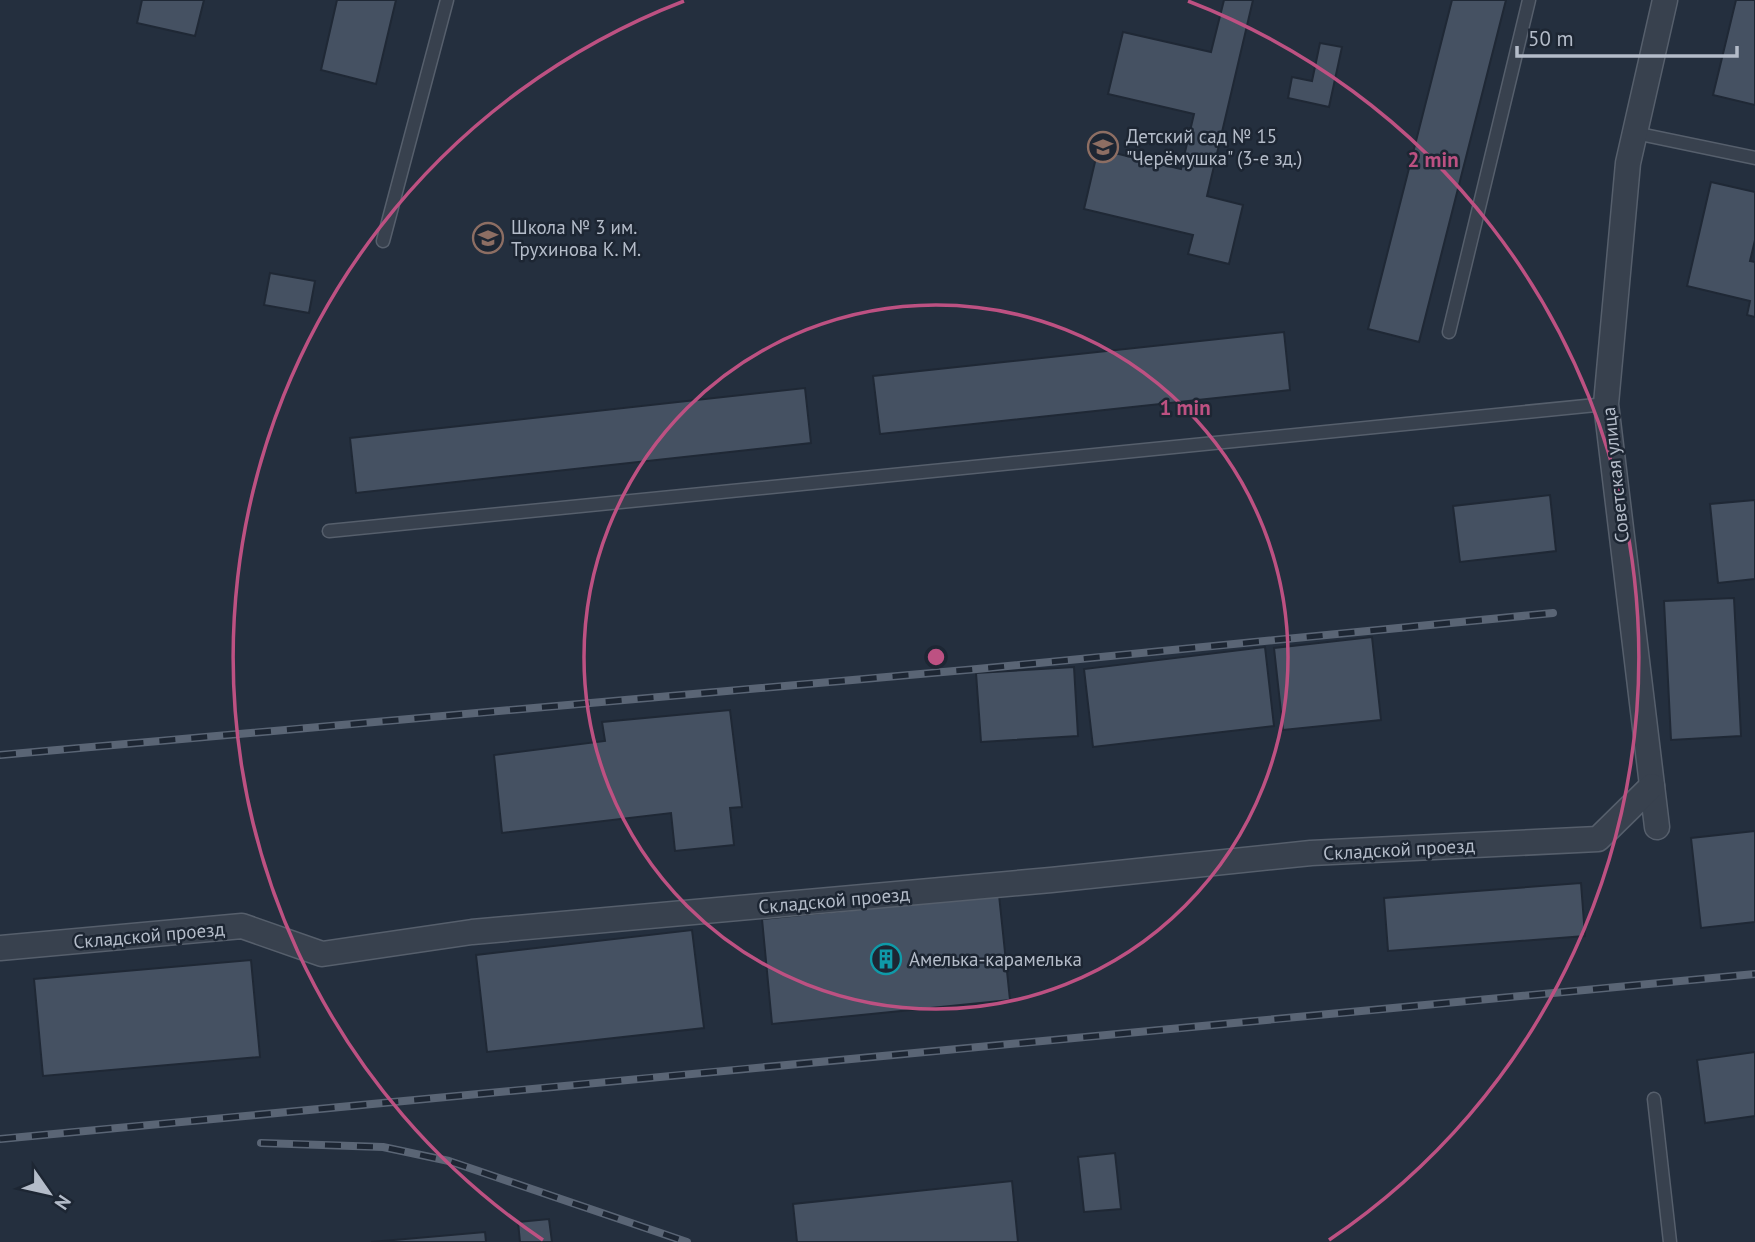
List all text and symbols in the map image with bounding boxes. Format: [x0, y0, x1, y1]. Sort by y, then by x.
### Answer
scale bar [1517, 14, 1738, 58]
text: 50 m [1528, 25, 1574, 52]
place label: Детский сад № 15 "Черёмушка" (3-е зд.) [1126, 124, 1302, 170]
school or university icon: Детский сад № 15 "Черёмушка" (3-е зд.) [1086, 130, 1120, 164]
text: 2 min [1407, 146, 1459, 173]
place label: Школа № 3 им. Трухинова К. М. [511, 215, 641, 261]
school or university icon: Школа № 3 им. Трухинова К. М. [471, 221, 505, 255]
text: 1 min [1159, 394, 1211, 421]
street label: Советская улица [1596, 406, 1634, 544]
centre of rings [924, 645, 948, 669]
street label: Складской проезд [1323, 833, 1475, 865]
street label: Складской проезд [757, 881, 911, 919]
street label: Складской проезд [72, 916, 226, 954]
building icon: Амелька-карамелька [869, 942, 903, 976]
place label: Амелька-карамелька [909, 947, 1082, 971]
north arrow [14, 1158, 84, 1228]
text: N [50, 1191, 77, 1214]

